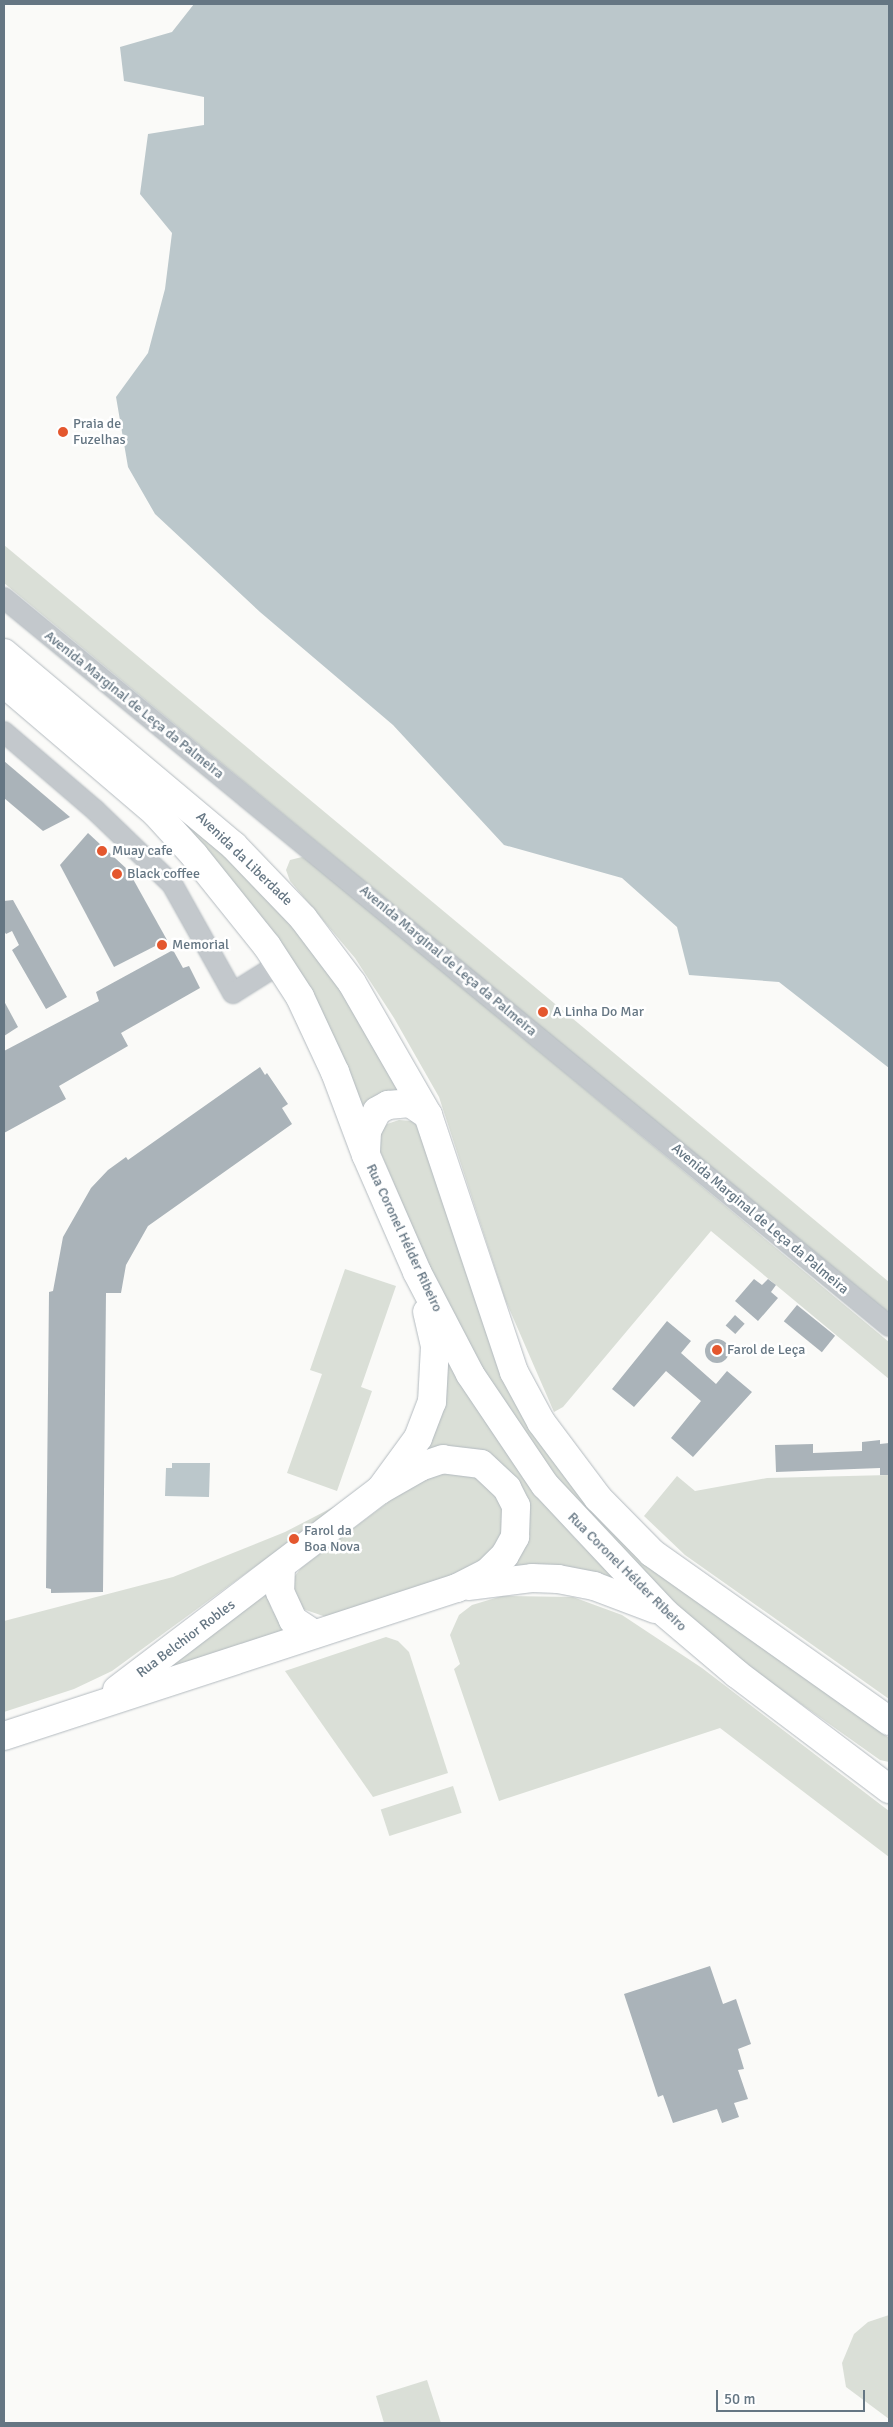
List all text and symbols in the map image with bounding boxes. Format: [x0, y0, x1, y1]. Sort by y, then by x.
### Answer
place label: Praia de Fuzelhas [73, 416, 126, 448]
marker: Praia de Fuzelhas [57, 426, 69, 438]
street label: Avenida Marginal de Leça da Palmeira [41, 627, 227, 783]
street label: Avenida da Liberdade [192, 809, 296, 909]
place label: Muay cafe [112, 843, 173, 859]
marker: Muay cafe [96, 845, 108, 857]
place label: Black coffee [127, 866, 200, 882]
marker: Black coffee [111, 868, 123, 880]
street label: Avenida Marginal de Leça da Palmeira [356, 882, 540, 1040]
place label: Memorial [172, 937, 229, 953]
marker: Memorial [156, 939, 168, 951]
place label: A Linha Do Mar [553, 1004, 644, 1020]
marker: A Linha Do Mar [537, 1006, 549, 1018]
street label: Avenida Marginal de Leça da Palmeira [668, 1140, 852, 1298]
street label: Rua Coronel Hélder Ribeiro [362, 1161, 446, 1315]
place label: Farol de Leça [727, 1342, 805, 1358]
marker: Farol de Leça [711, 1344, 723, 1356]
street label: Rua Coronel Hélder Ribeiro [564, 1509, 690, 1635]
place label: Farol da Boa Nova [304, 1523, 360, 1555]
marker: Farol da Boa Nova [288, 1533, 300, 1545]
street label: Rua Belchior Robles [133, 1597, 239, 1681]
scale bar [718, 2380, 867, 2412]
text: 50 m [724, 2390, 755, 2408]

